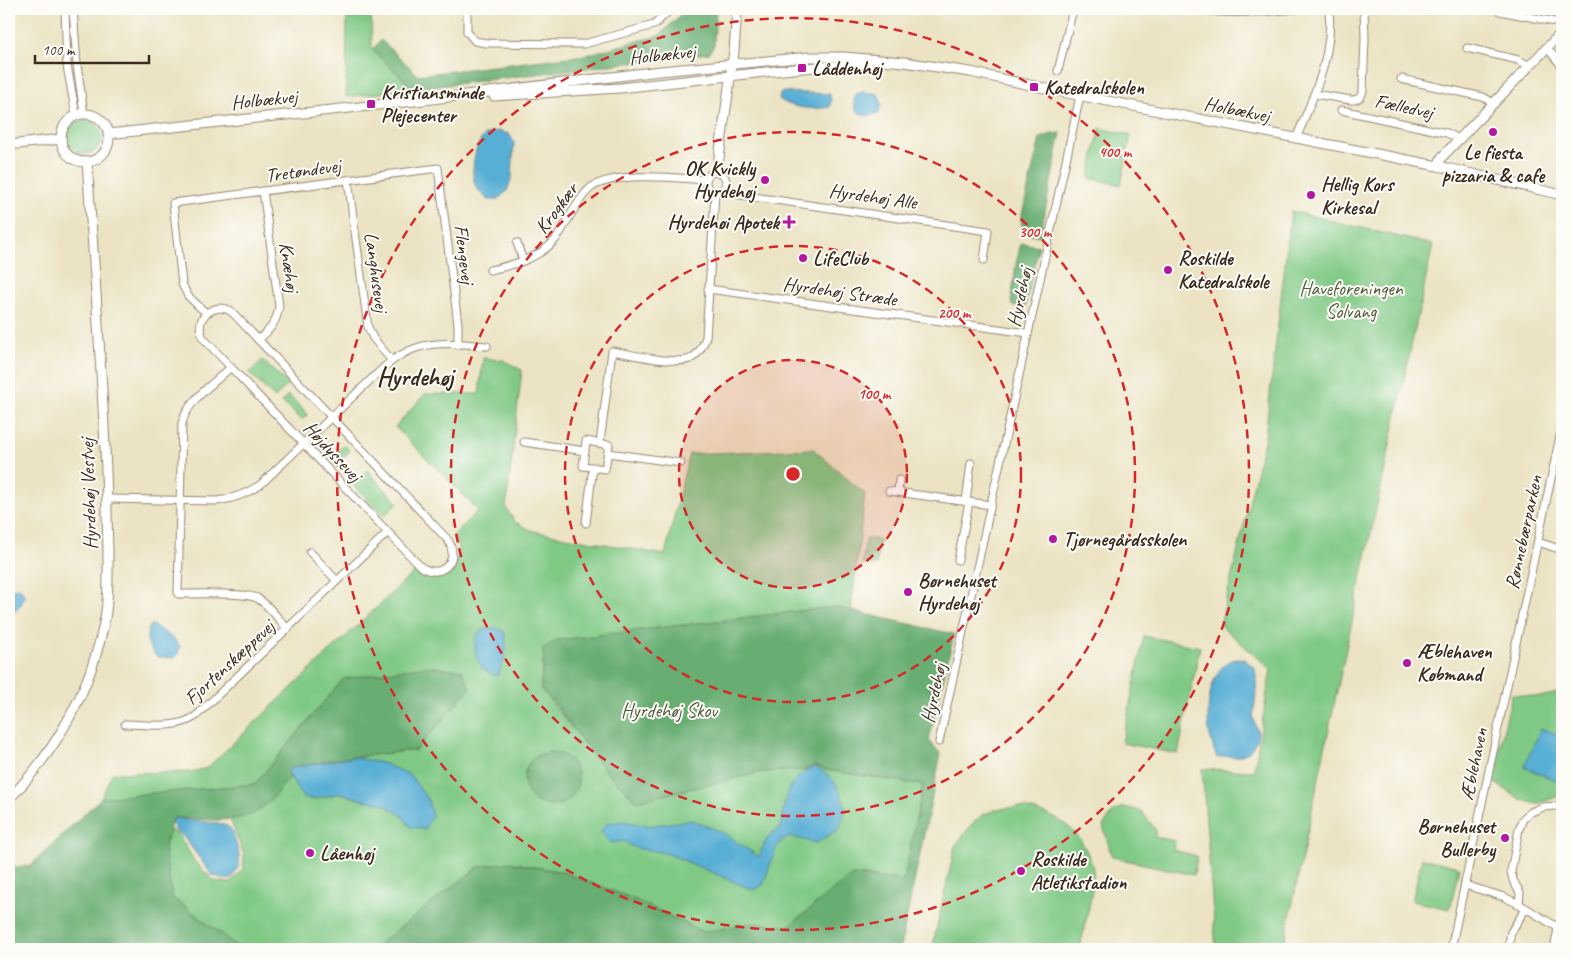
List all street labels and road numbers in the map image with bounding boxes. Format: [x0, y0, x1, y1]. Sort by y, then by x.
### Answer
street label: Holbækvej [628, 38, 698, 70]
street label: Holbækvej [230, 83, 300, 115]
street label: Fælledvej [1372, 88, 1438, 125]
street label: Holbækvej [1202, 91, 1274, 128]
street label: Tretøndevej [264, 153, 344, 188]
street label: Krogkær [529, 176, 585, 239]
street label: Hyrdehøj Alle [827, 178, 920, 215]
street label: Flengevej [448, 223, 481, 288]
street label: Langhusevej [359, 231, 395, 315]
street label: Knæhøj [274, 241, 306, 295]
street label: Hyrdehøj [1001, 263, 1038, 329]
street label: Hyrdehøj Stræde [782, 271, 900, 312]
street label: Højdyssevej [298, 416, 368, 488]
street label: Hyrdehøj Vestvej [74, 435, 103, 550]
street label: Rønnebærparken [1499, 472, 1548, 591]
street label: Fjortenskæppevej [179, 613, 281, 710]
street label: Hyrdehøj [915, 659, 952, 725]
street label: Æblehaven [1454, 725, 1494, 803]

